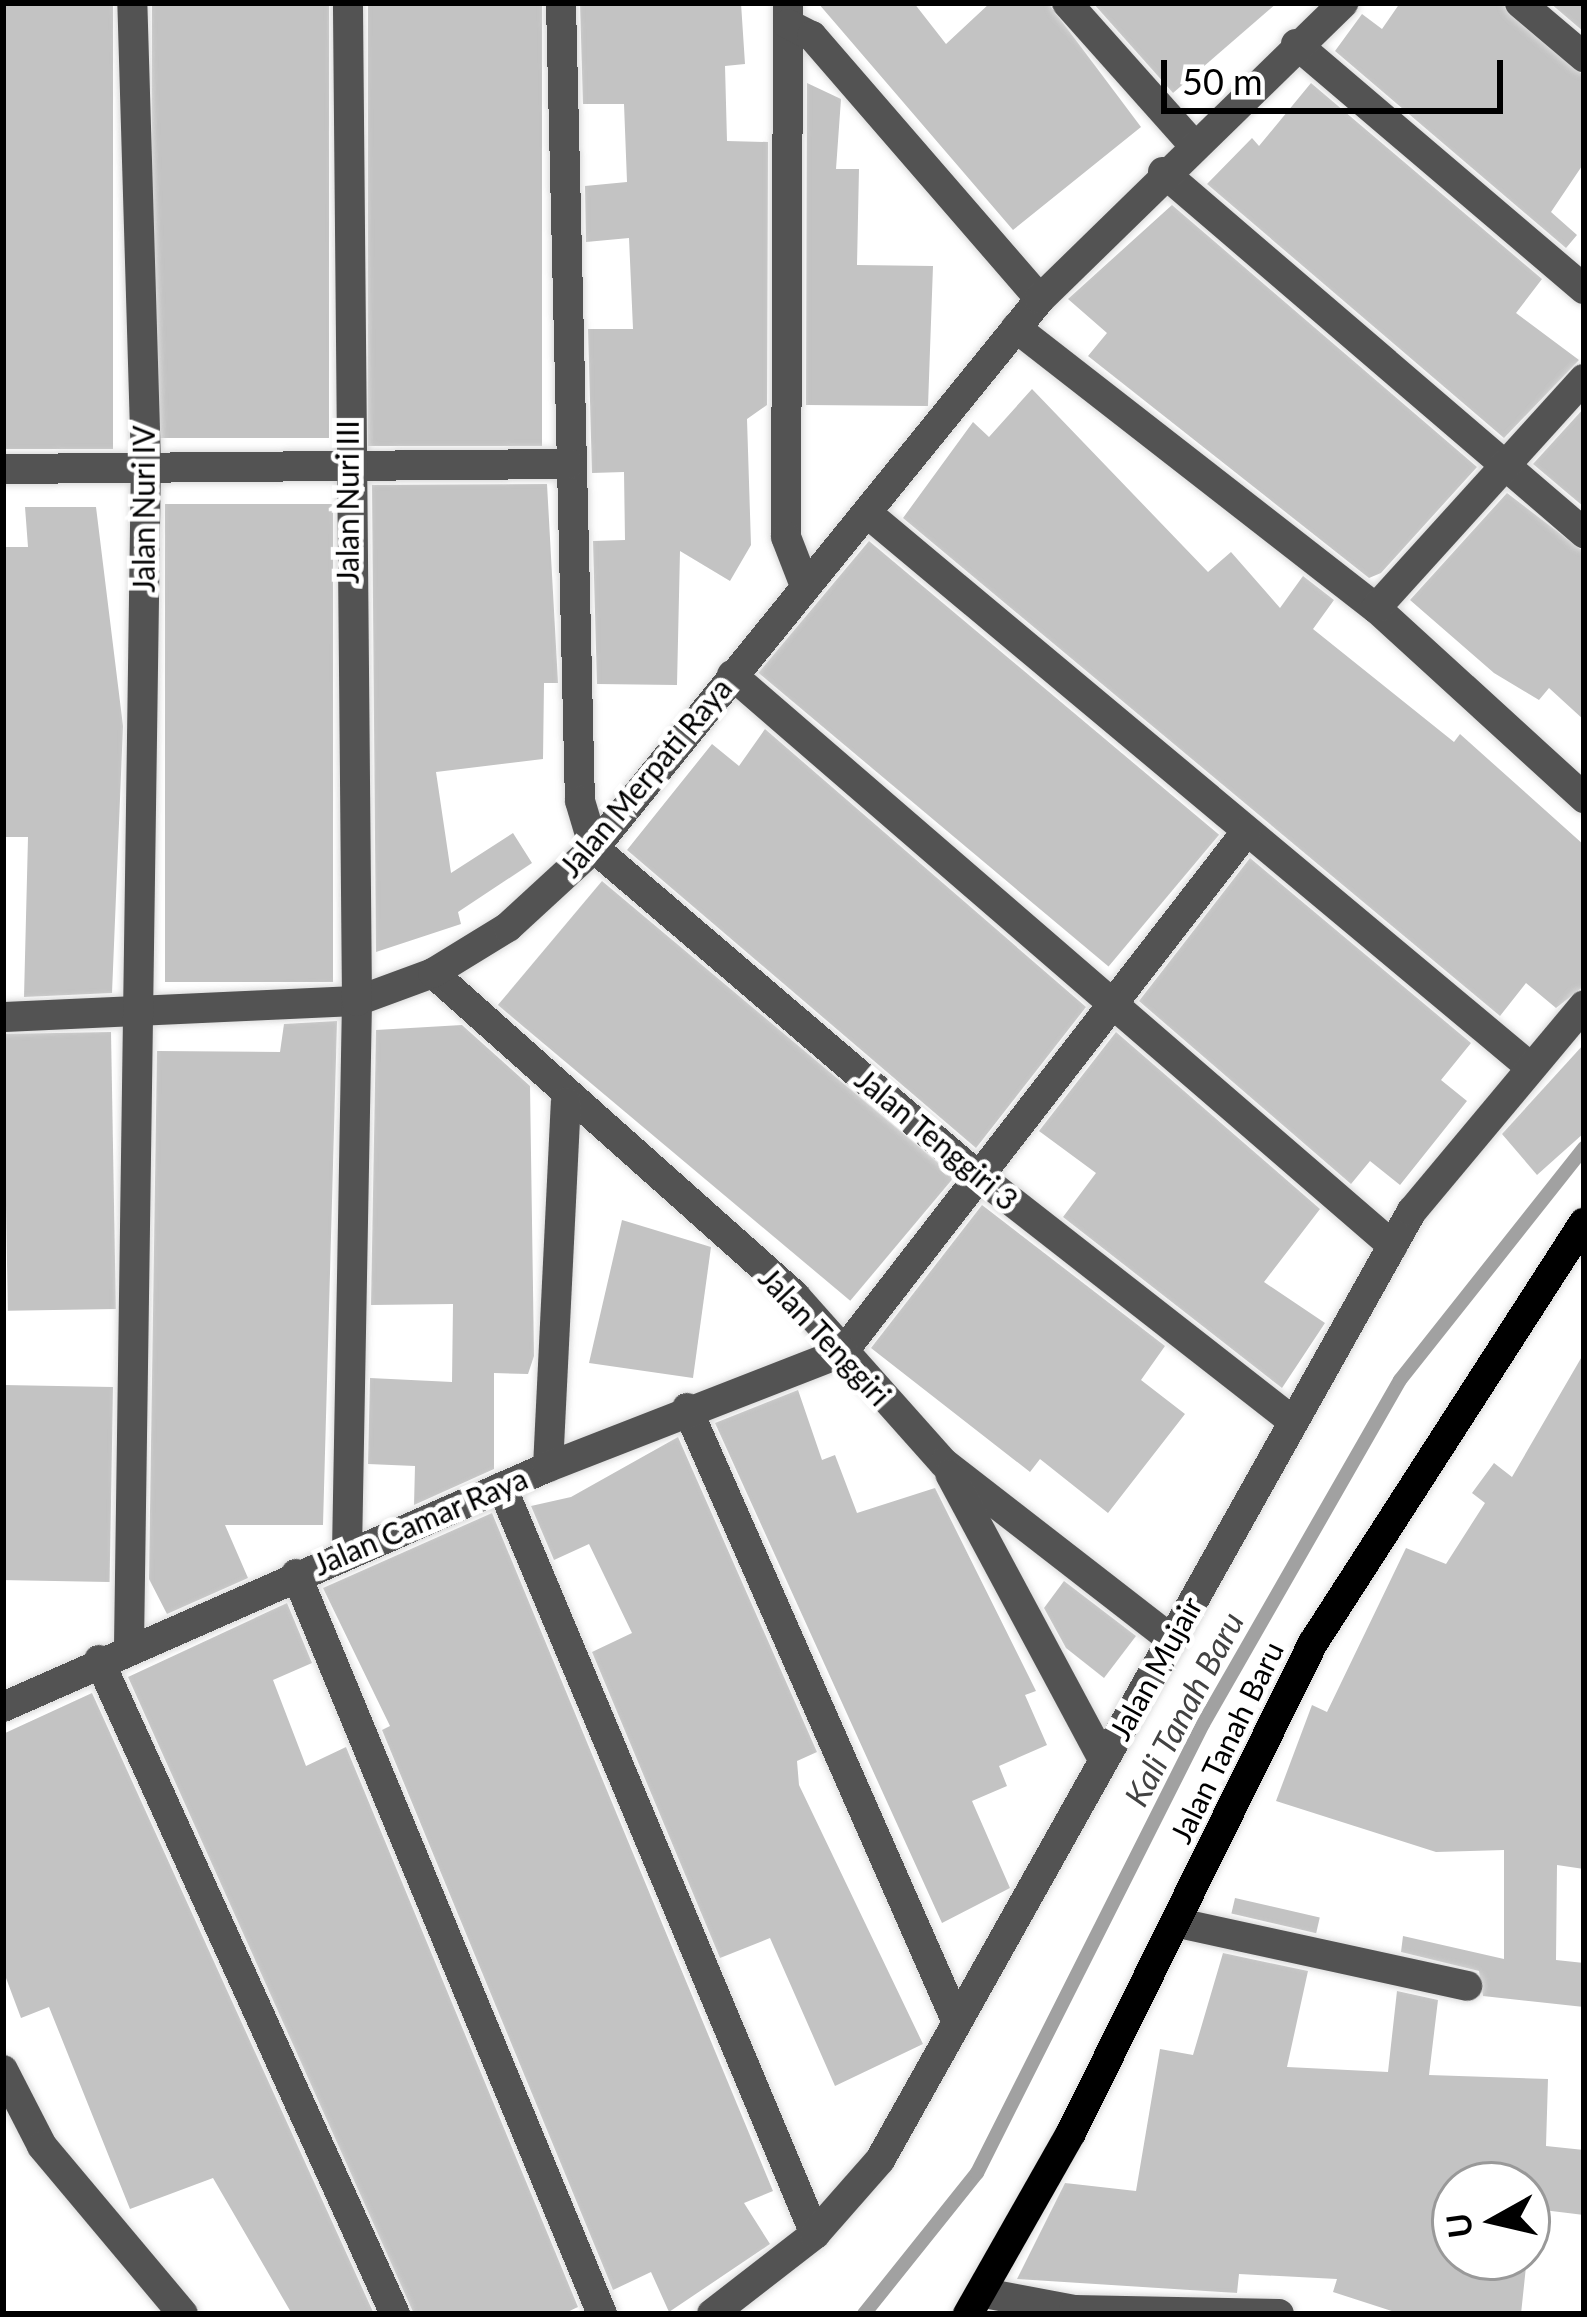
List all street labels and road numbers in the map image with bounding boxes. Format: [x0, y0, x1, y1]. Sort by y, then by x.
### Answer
street label: Jalan Nuri III [329, 420, 365, 584]
street label: Jalan Nuri IV [125, 425, 161, 593]
street label: Jalan Merpati Raya [551, 670, 739, 884]
street label: Jalan Tenggiri 3 [848, 1060, 1026, 1218]
street label: Jalan Tenggiri [752, 1259, 898, 1413]
street label: Jalan Camar Raya [307, 1460, 533, 1582]
street label: Jalan Mujair [1101, 1590, 1209, 1746]
street label: Jalan Tanah Baru [1162, 1635, 1290, 1849]

